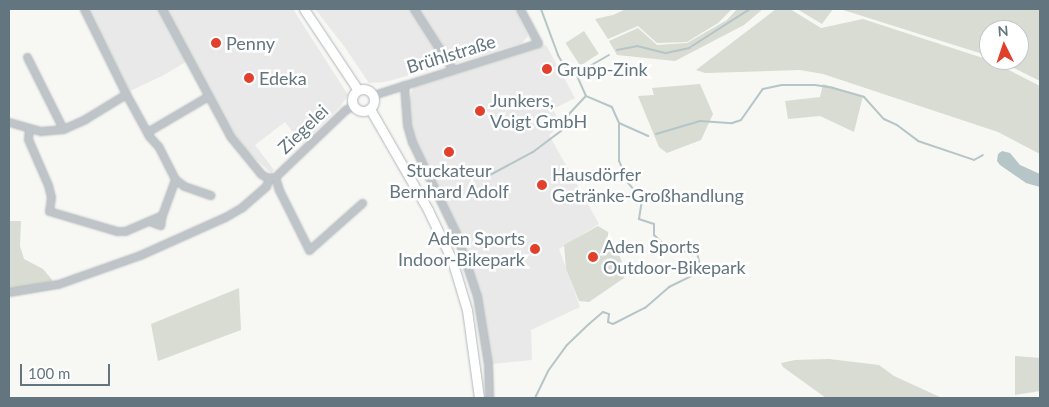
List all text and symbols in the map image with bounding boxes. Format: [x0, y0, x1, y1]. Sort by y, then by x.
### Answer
north arrow [979, 20, 1029, 70]
text: N [997, 22, 1009, 39]
street label: Brühlstraße [404, 30, 498, 78]
place label: Penny [226, 32, 275, 54]
marker: Penny [210, 37, 222, 49]
place label: Grupp-Zink [557, 58, 648, 80]
marker: Grupp-Zink [541, 63, 553, 75]
place label: Edeka [259, 67, 307, 89]
marker: Edeka [243, 72, 255, 84]
place label: Junkers, Voigt GmbH [490, 90, 587, 132]
street label: Ziegelei [273, 100, 333, 158]
marker: Junkers, Voigt GmbH [474, 105, 486, 117]
marker: Stuckateur Bernhard Adolf [443, 146, 455, 158]
place label: Stuckateur Bernhard Adolf [389, 160, 509, 202]
place label: Hausdörfer Getränke-Großhandlung [552, 164, 744, 206]
marker: Hausdörfer Getränke-Großhandlung [536, 179, 548, 191]
place label: Aden Sports Indoor-Bikepark [398, 228, 525, 270]
place label: Aden Sports Outdoor-Bikepark [603, 236, 746, 278]
marker: Aden Sports Indoor-Bikepark [529, 243, 541, 255]
marker: Aden Sports Outdoor-Bikepark [587, 251, 599, 263]
scale bar [22, 354, 112, 386]
text: 100 m [28, 364, 70, 382]

